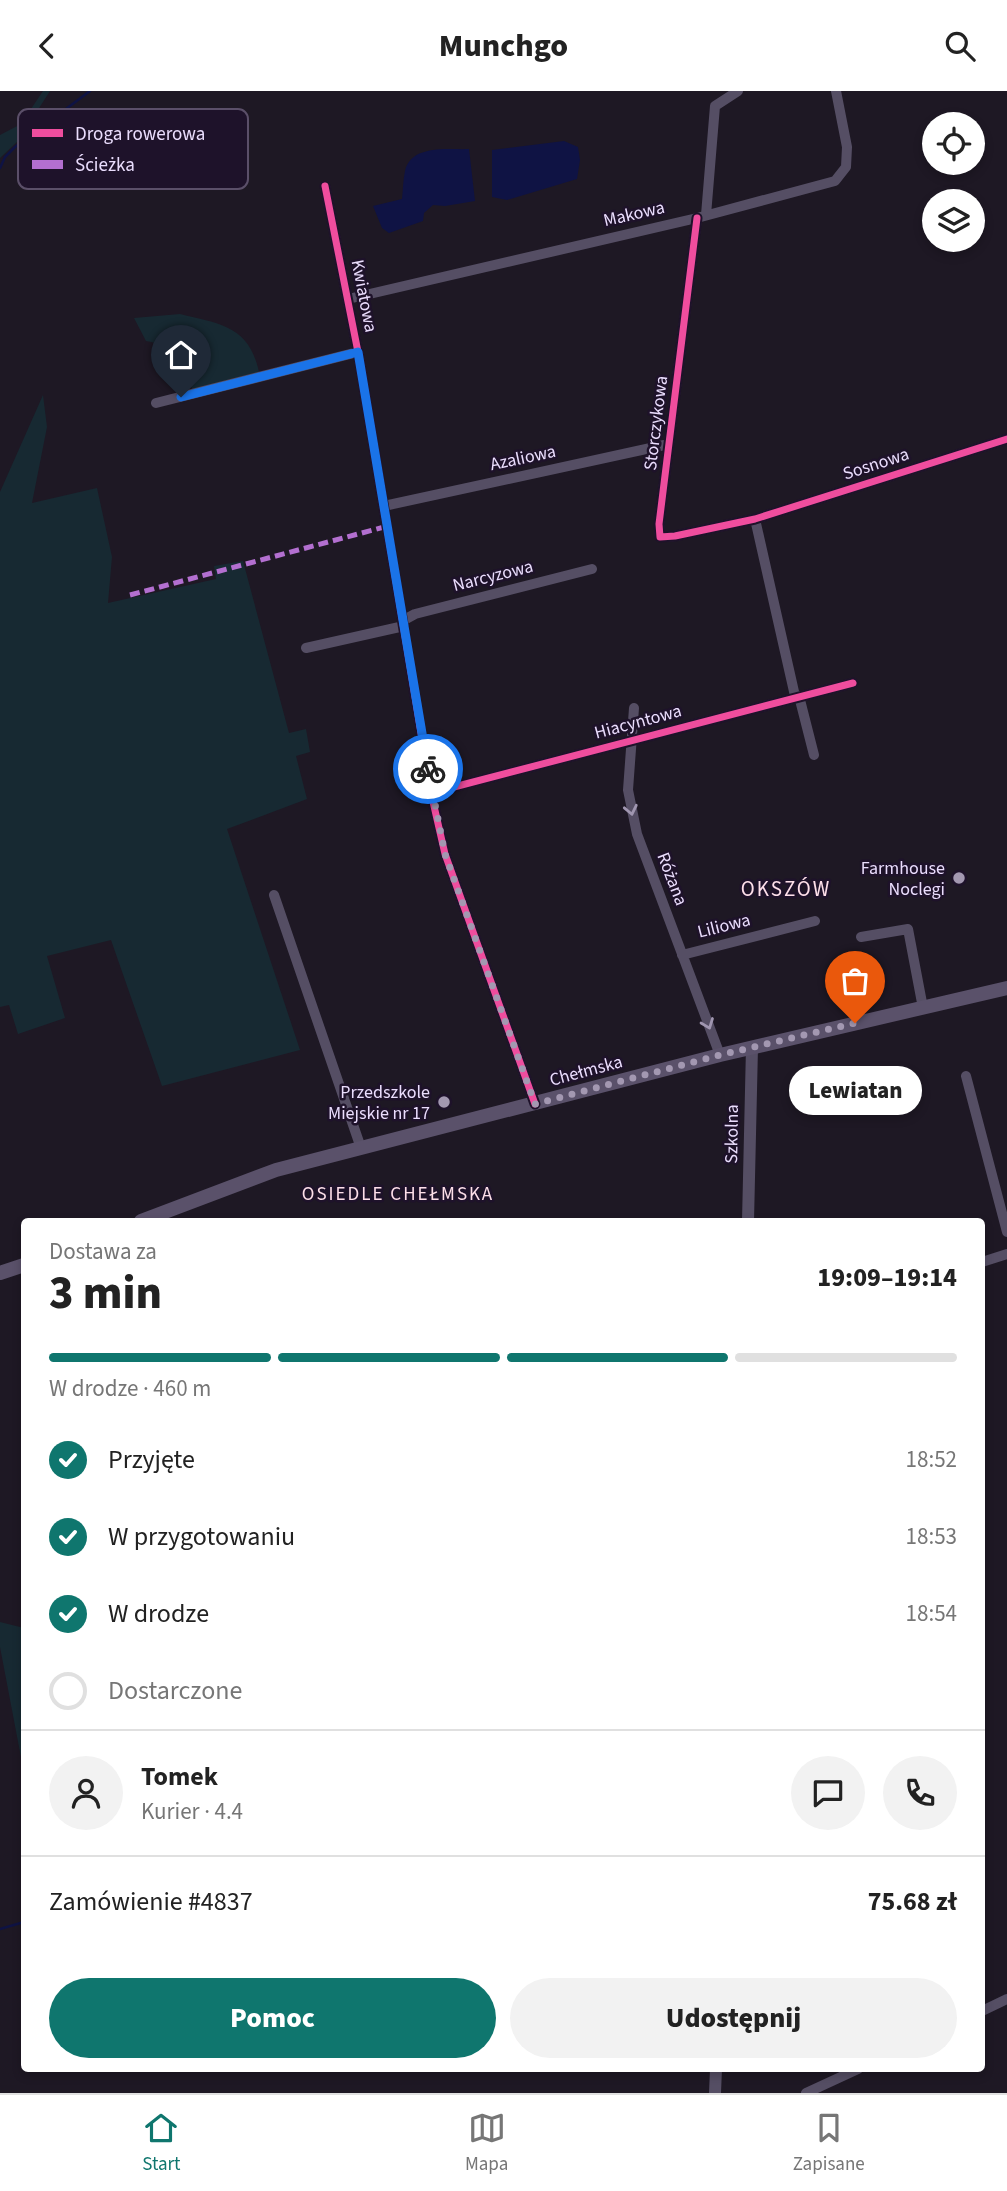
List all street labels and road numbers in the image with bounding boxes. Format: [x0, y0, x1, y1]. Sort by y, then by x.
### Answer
street label: Makowa [601, 195, 667, 233]
street label: Kwiatowa [345, 257, 383, 335]
street label: Storczykowa [638, 374, 674, 472]
street label: Azaliowa [488, 439, 558, 477]
street label: Sosnowa [840, 442, 912, 486]
street label: Narcyzowa [450, 554, 536, 598]
street label: Hiacyntowa [592, 698, 684, 746]
street label: Różana [650, 849, 694, 909]
street label: Liliowa [695, 907, 753, 945]
street label: Chełmska [547, 1049, 625, 1093]
street label: Szkolna [719, 1104, 745, 1164]

